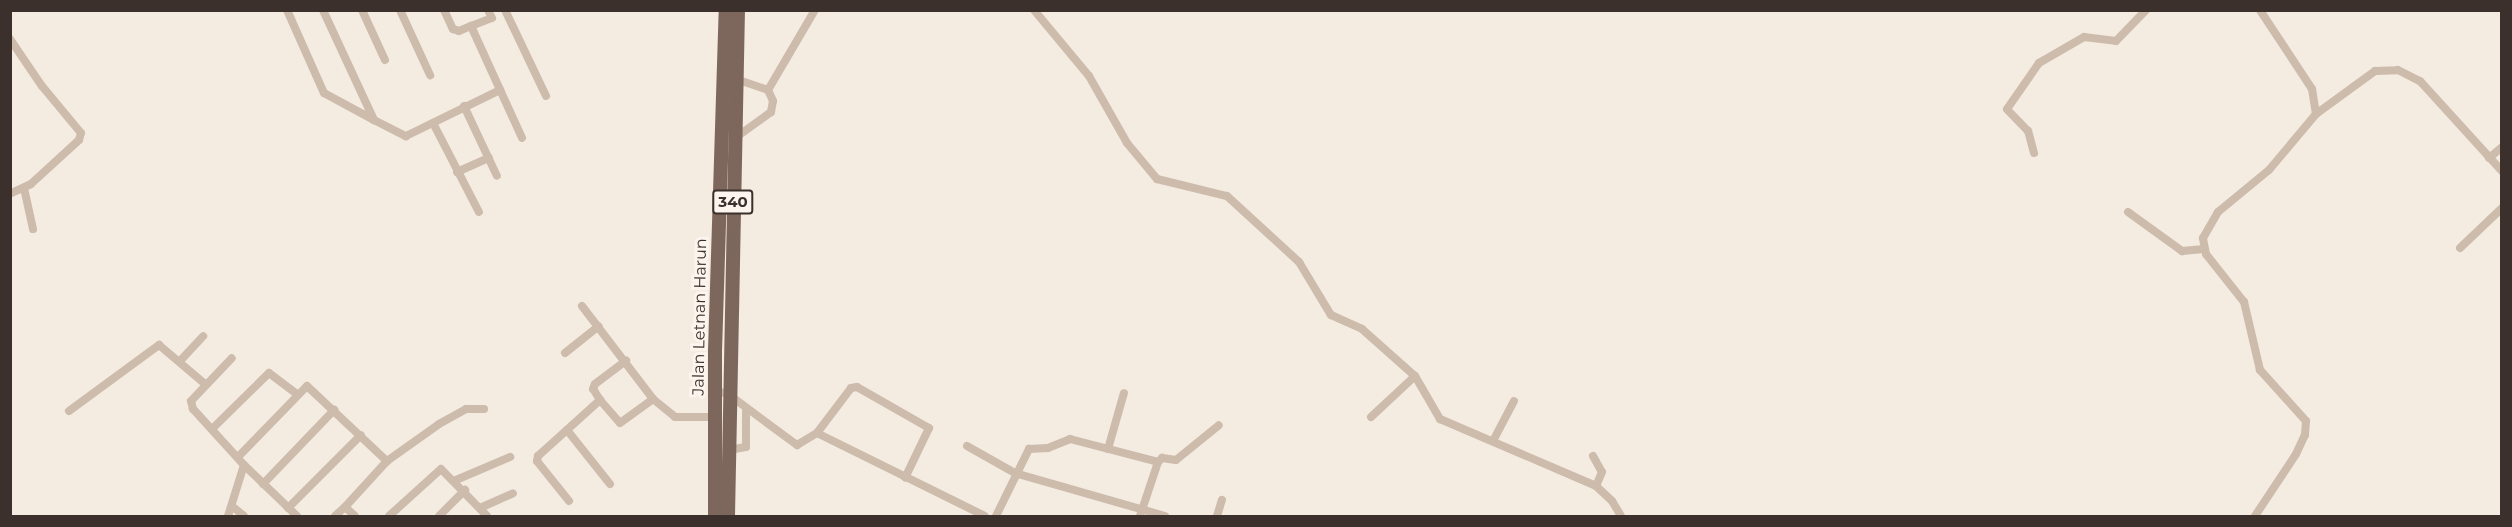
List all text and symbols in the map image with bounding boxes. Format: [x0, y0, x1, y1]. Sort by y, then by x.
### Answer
road number: 340 [712, 190, 754, 214]
street label: Jalan Letnan Harun [689, 238, 711, 396]

